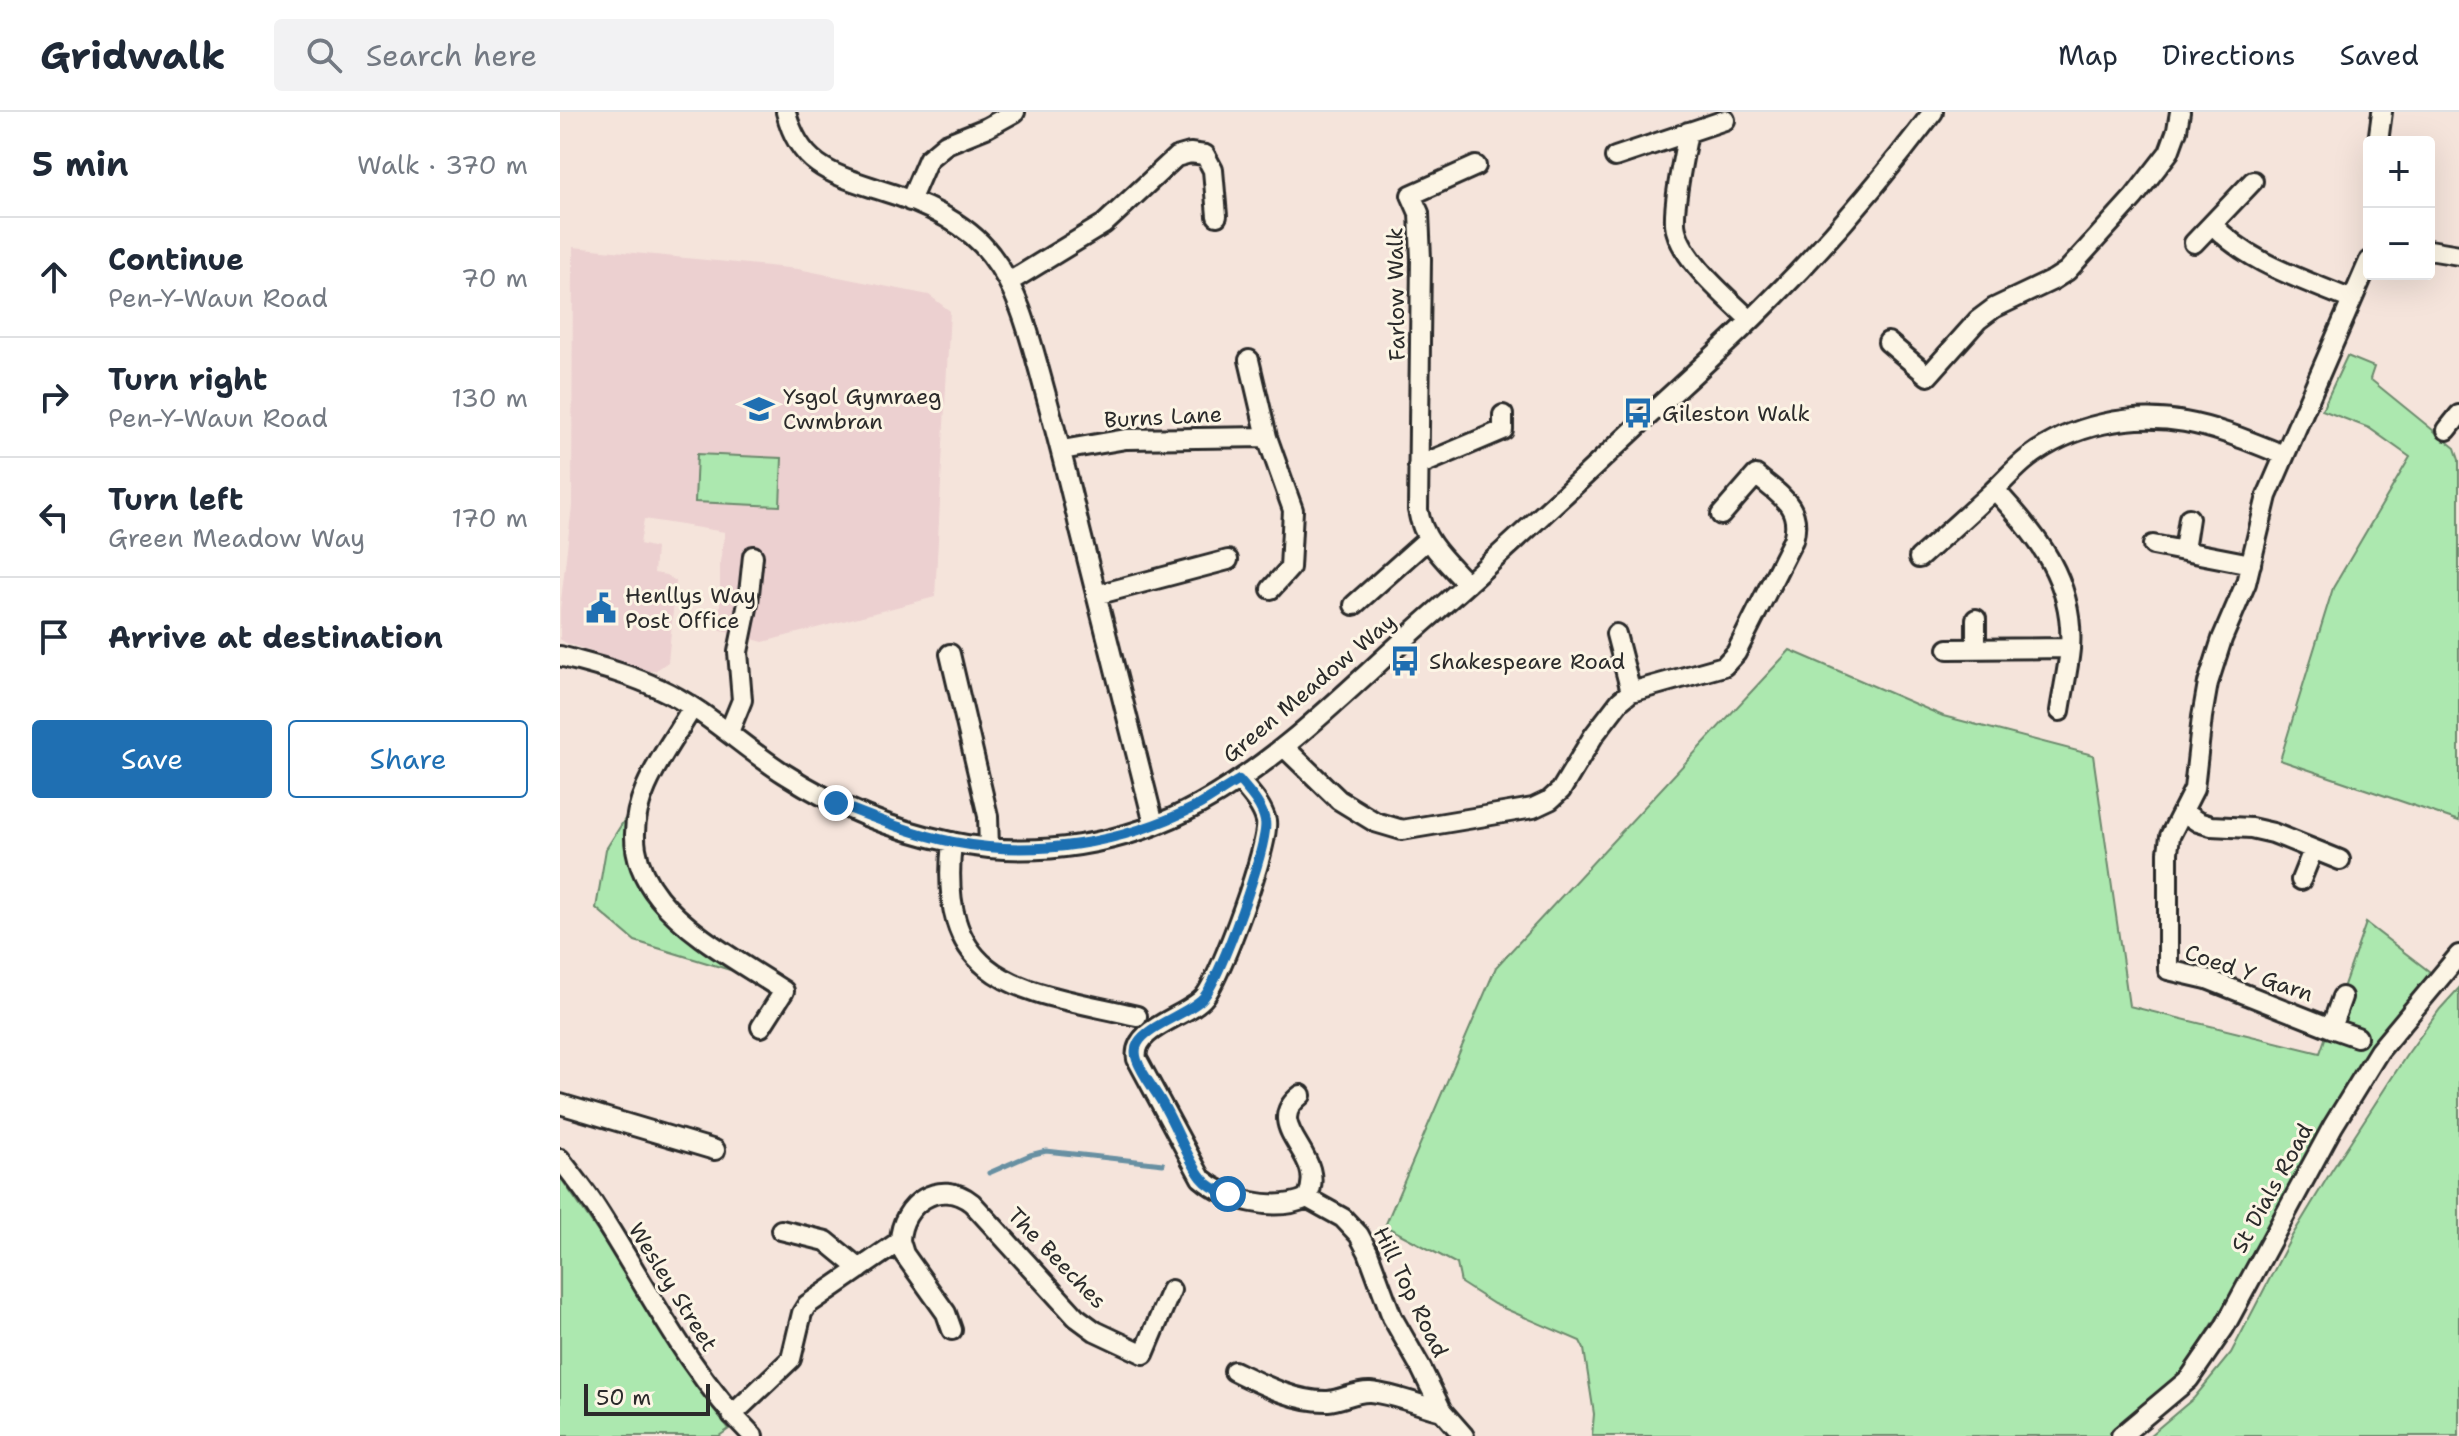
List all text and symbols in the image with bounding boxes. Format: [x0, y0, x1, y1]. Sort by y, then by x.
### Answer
search box [274, 19, 834, 91]
text: Gridwalk [40, 30, 226, 81]
icon: search [302, 33, 346, 77]
text: Search here [366, 35, 537, 76]
text: Map [2058, 36, 2118, 74]
text: Directions [2162, 36, 2296, 74]
text: Saved [2340, 36, 2419, 74]
map controls [2363, 136, 2435, 280]
button: + [2363, 136, 2435, 208]
text: 5 min [32, 141, 129, 187]
text: Walk · 370 m [357, 147, 528, 182]
button: − [2363, 208, 2435, 280]
street label: Farlow Walk [1380, 227, 1412, 361]
text: Continue [108, 239, 244, 280]
icon: ahead [32, 255, 76, 299]
text: 70 m [461, 260, 528, 295]
text: Pen-Y-Waun Road [108, 280, 328, 315]
text: Turn right [108, 359, 267, 400]
icon: right [32, 375, 76, 419]
text: 130 m [451, 380, 528, 415]
place label: Ysgol Gymraeg Cwmbran [783, 382, 942, 436]
school or university icon: Ysgol Gymraeg Cwmbran [742, 392, 776, 426]
bus stop icon: Gileston Walk [1621, 396, 1655, 430]
street label: Burns Lane [1103, 399, 1223, 435]
place label: Gileston Walk [1662, 399, 1810, 428]
text: Pen-Y-Waun Road [108, 400, 328, 435]
text: Turn left [108, 479, 243, 520]
icon: left [32, 495, 76, 539]
text: 170 m [451, 500, 528, 535]
text: Green Meadow Way [108, 520, 365, 555]
place label: Henllys Way Post Office [625, 581, 756, 635]
public building icon: Henllys Way Post Office [584, 591, 618, 625]
street label: Green Meadow Way [1216, 607, 1402, 769]
icon: arrive [32, 615, 76, 659]
text: Arrive at destination [108, 617, 443, 658]
bus stop icon: Shakespeare Road [1388, 644, 1422, 678]
place label: Shakespeare Road [1429, 647, 1625, 676]
button: Save [32, 720, 272, 798]
button: Share [288, 720, 528, 798]
route end [818, 785, 854, 821]
street label: Coed Y Garn [2181, 938, 2317, 1008]
street label: St Dials Road [2225, 1118, 2320, 1258]
route start [1210, 1176, 1246, 1212]
street label: The Beeches [1001, 1201, 1113, 1315]
street label: Wesley Street [622, 1217, 724, 1357]
street label: Hill Top Road [1367, 1222, 1455, 1362]
scale bar [584, 1380, 710, 1416]
text: 50 m [596, 1383, 651, 1412]

